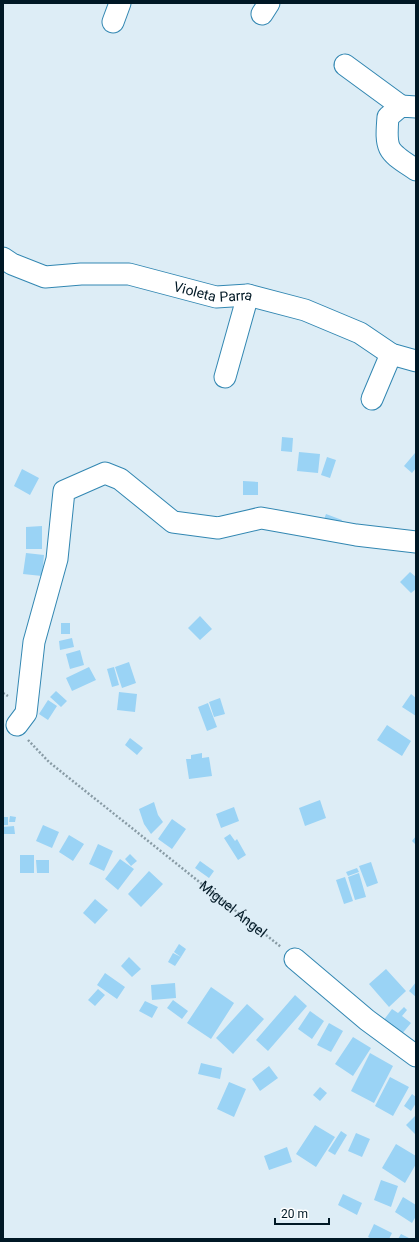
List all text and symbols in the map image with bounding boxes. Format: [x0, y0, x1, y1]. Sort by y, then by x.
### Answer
street label: Violeta Parra [172, 278, 254, 305]
street label: Miguel Ángel [196, 877, 270, 940]
scale bar [275, 1200, 329, 1226]
text: 20 m [281, 1207, 308, 1221]

